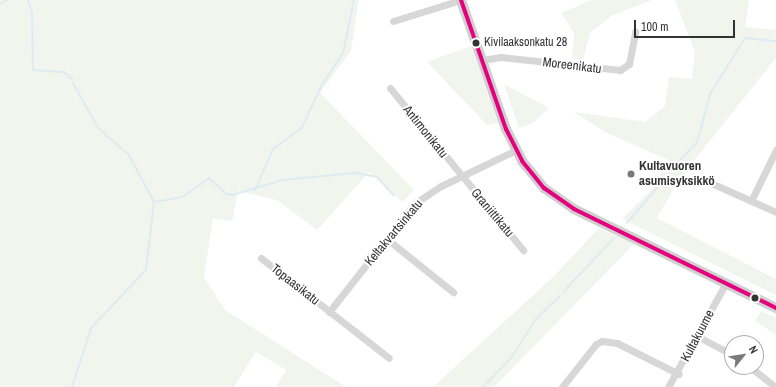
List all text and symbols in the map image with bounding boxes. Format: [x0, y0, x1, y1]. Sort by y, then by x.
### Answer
scale bar [636, 12, 737, 38]
text: 100 m [641, 19, 668, 35]
place label: Kivilaaksonkatu 28 [484, 36, 567, 50]
marker: Kivilaaksonkatu 28 [471, 38, 481, 48]
street label: Moreenikatu [542, 55, 602, 77]
street label: Antimonikatu [399, 103, 451, 161]
place label: Kultavuoren asumisyksikkö [639, 159, 715, 190]
marker: Kultavuoren asumisyksikkö [626, 169, 636, 179]
street label: Graniittikatu [467, 186, 517, 240]
street label: Keltakvartsinkatu [362, 197, 426, 269]
street label: Topaasikatu [268, 261, 322, 309]
unlabelled marker [750, 293, 760, 303]
street label: Kultakuume [678, 307, 718, 365]
north arrow [724, 335, 764, 375]
text: N [746, 343, 761, 356]

